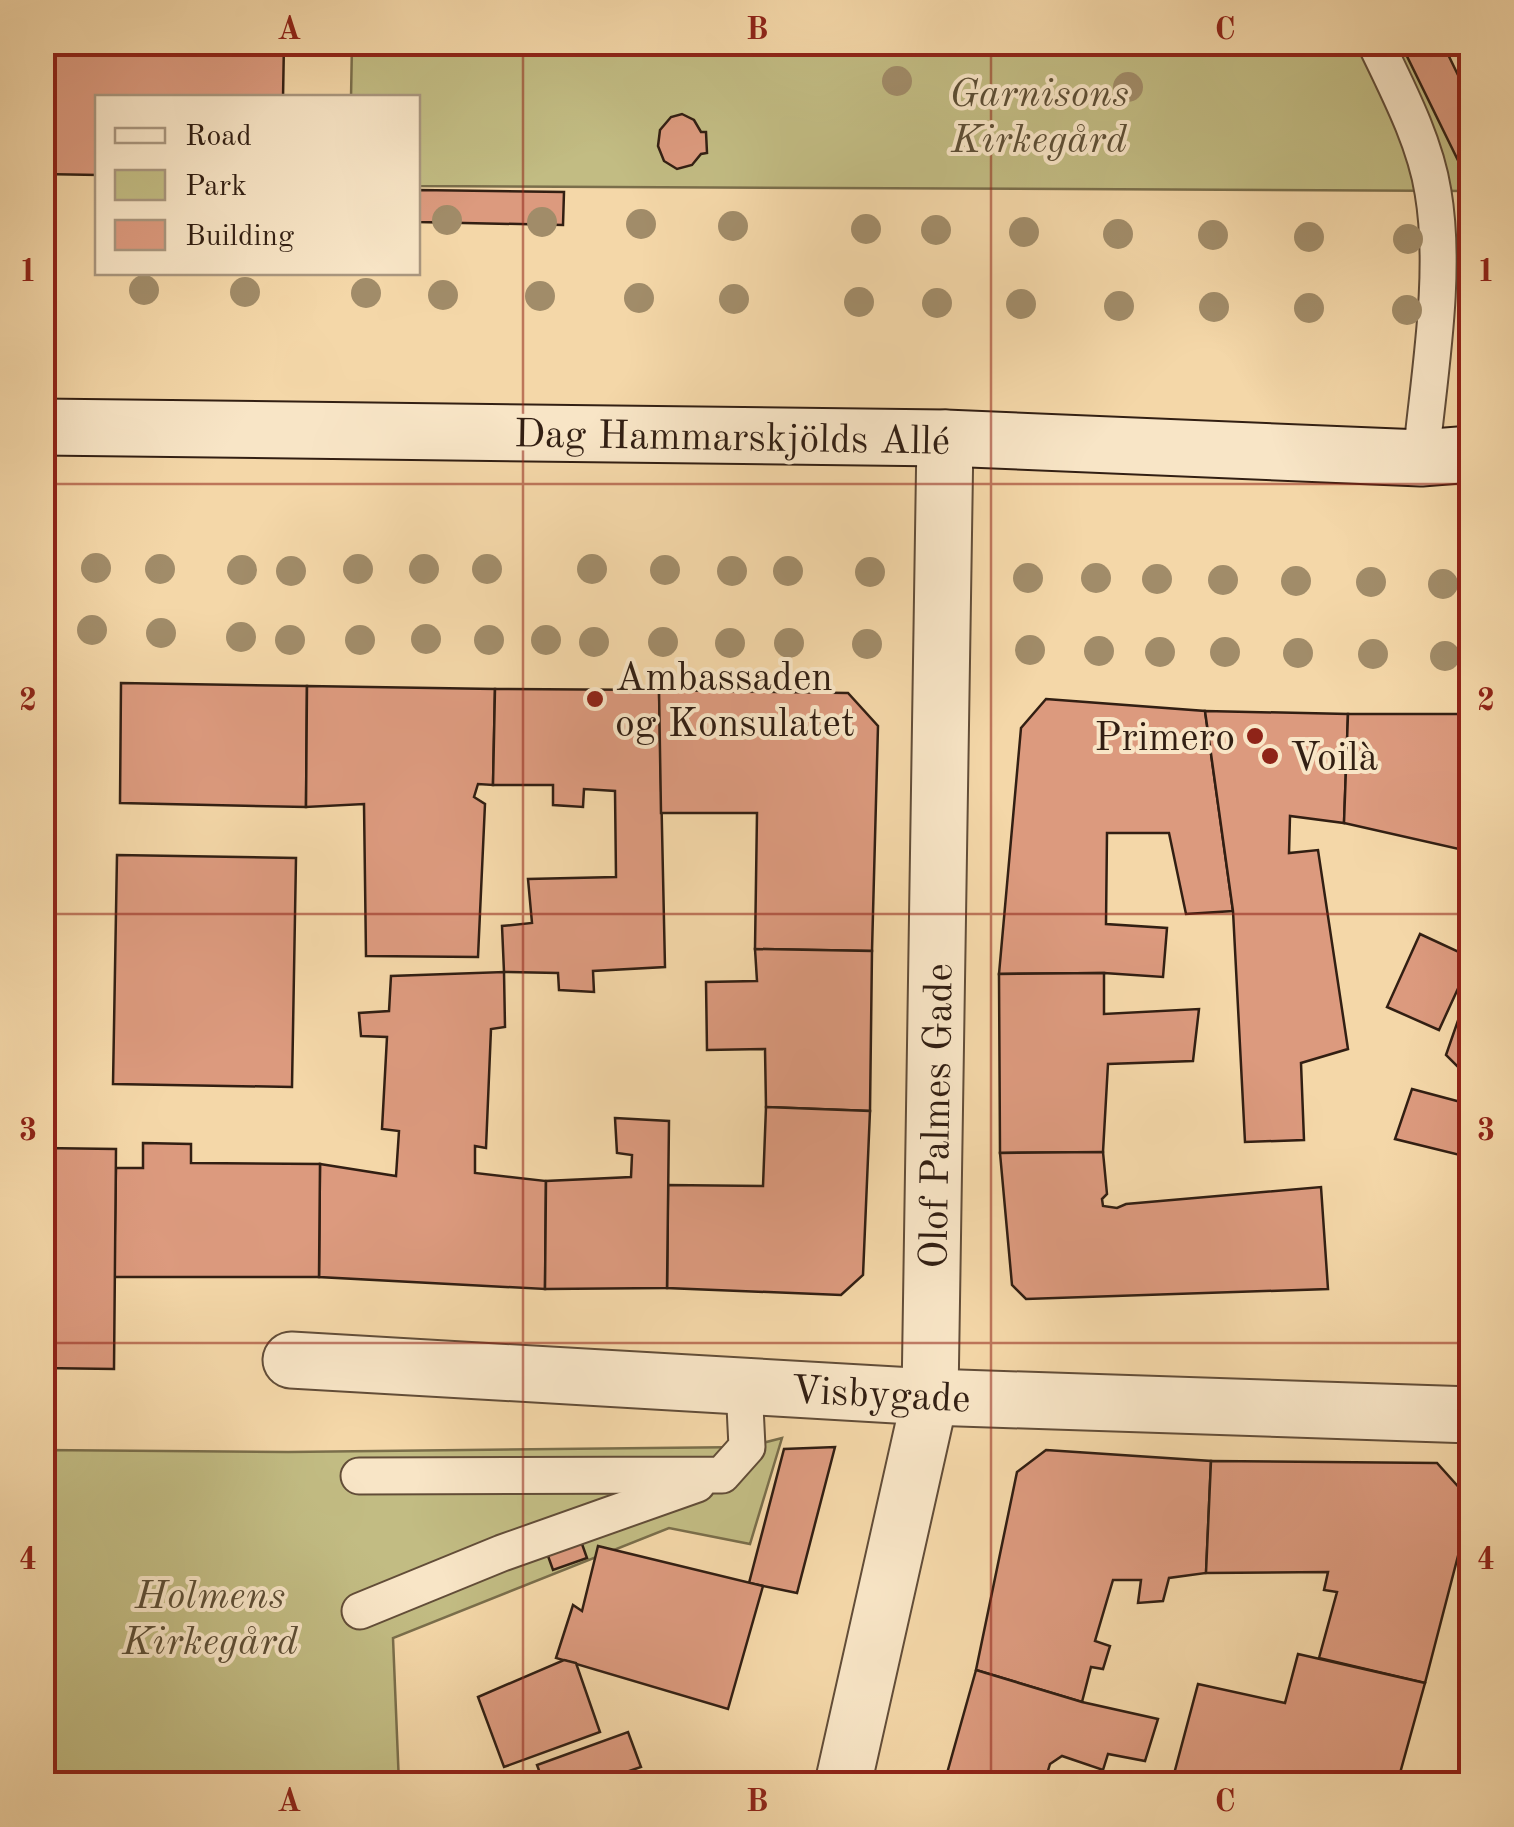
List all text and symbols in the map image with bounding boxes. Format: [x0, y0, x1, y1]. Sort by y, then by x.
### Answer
text: A [277, 15, 301, 47]
text: B [746, 15, 768, 47]
text: C [1214, 15, 1236, 47]
park label: Garnisons Kirkegård [949, 76, 1129, 162]
legend [95, 95, 420, 275]
text: Road [185, 122, 252, 152]
text: Park [185, 172, 247, 202]
text: Building [185, 222, 294, 252]
text: 1 [19, 257, 37, 289]
text: 1 [1477, 257, 1495, 289]
street label: Dag Hammarskjölds Allé [513, 416, 950, 464]
place label: Ambassaden og Konsulatet [615, 660, 855, 746]
text: 2 [19, 686, 37, 718]
text: 2 [1477, 686, 1495, 718]
marker: Ambassaden og Konsulatet [584, 688, 606, 710]
place label: Primero [1094, 720, 1235, 760]
marker: Primero [1244, 725, 1266, 747]
place label: Voilà [1290, 740, 1378, 780]
marker: Voilà [1259, 745, 1281, 767]
street label: Olof Palmes Gade [916, 963, 962, 1269]
text: 3 [19, 1116, 37, 1148]
text: 3 [1477, 1116, 1495, 1148]
street label: Visbygade [790, 1372, 972, 1422]
text: 4 [19, 1545, 37, 1577]
text: 4 [1477, 1545, 1495, 1577]
park label: Holmens Kirkegård [121, 1578, 299, 1664]
text: A [277, 1787, 301, 1819]
text: B [746, 1787, 768, 1819]
text: C [1214, 1787, 1236, 1819]

